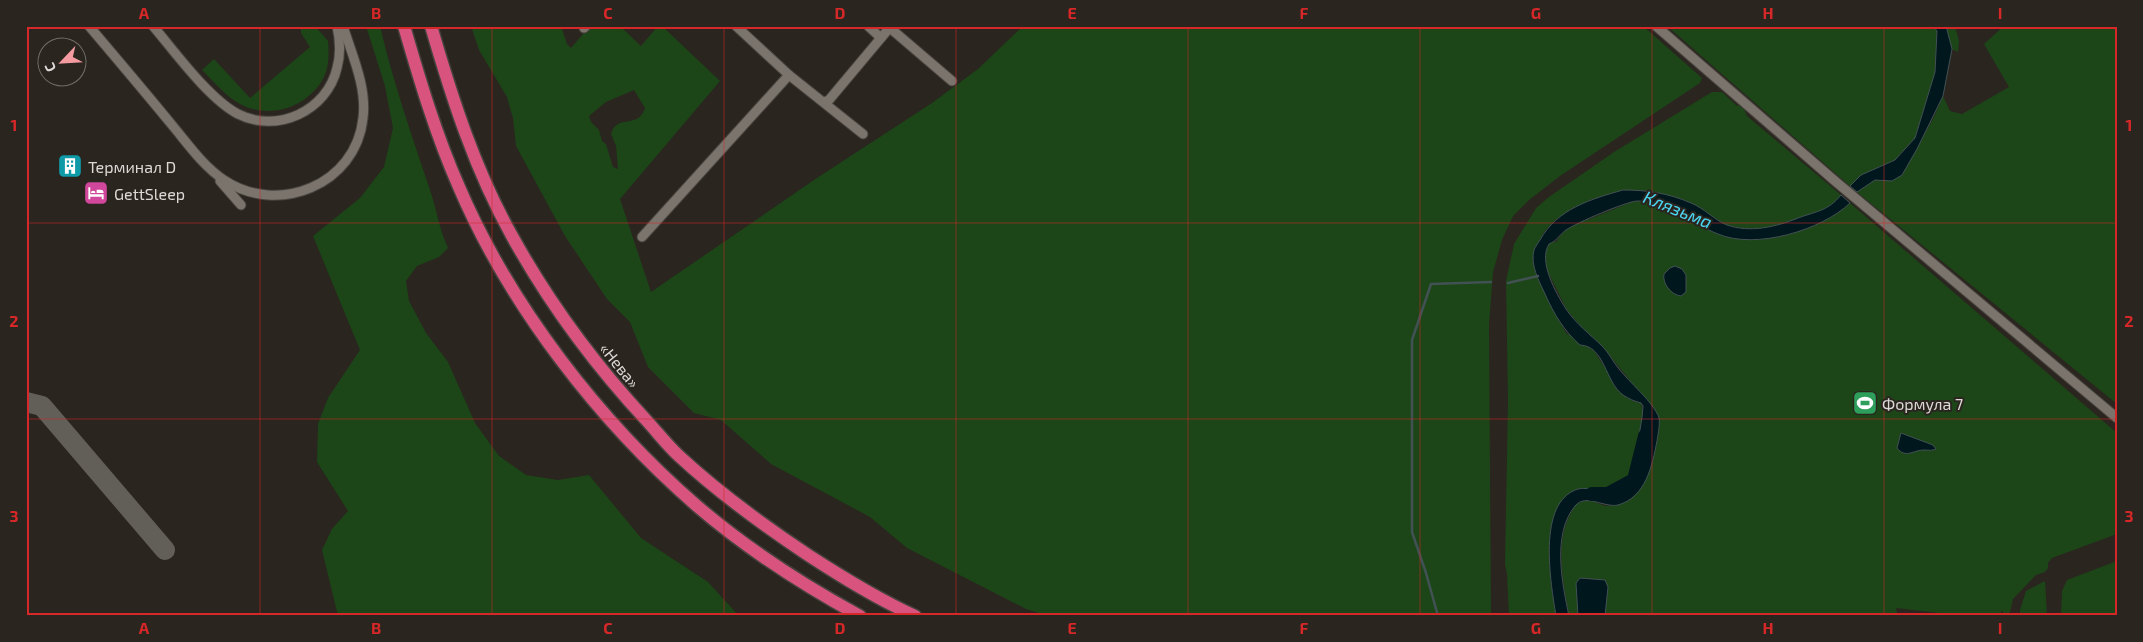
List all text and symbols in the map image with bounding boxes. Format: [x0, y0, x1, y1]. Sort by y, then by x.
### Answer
text: A [139, 3, 150, 22]
text: B [371, 3, 381, 22]
text: C [603, 3, 613, 22]
text: D [835, 3, 846, 22]
text: E [1067, 3, 1077, 22]
text: F [1300, 3, 1309, 22]
text: G [1531, 3, 1541, 22]
text: H [1762, 3, 1774, 22]
text: I [1998, 3, 2002, 22]
north arrow [38, 38, 88, 88]
text: С [40, 60, 59, 75]
text: 1 [11, 115, 17, 134]
text: 1 [2126, 115, 2132, 134]
building icon: Терминал D [57, 153, 83, 179]
place label: Терминал D [88, 157, 176, 176]
hotel icon: GettSleep [83, 180, 109, 206]
place label: GettSleep [114, 184, 185, 203]
water label: Клязьма [1640, 185, 1716, 233]
text: 2 [9, 311, 19, 330]
text: 2 [2124, 311, 2134, 330]
street label: «Нева» [596, 339, 644, 392]
sports icon: Формула 7 [1852, 390, 1878, 416]
place label: Формула 7 [1882, 394, 1963, 414]
text: 3 [9, 506, 19, 525]
text: 3 [2124, 506, 2134, 525]
text: A [139, 618, 150, 637]
text: B [371, 618, 381, 637]
text: C [603, 618, 613, 637]
text: D [835, 618, 846, 637]
text: E [1067, 618, 1077, 637]
text: F [1300, 618, 1309, 637]
text: G [1531, 618, 1541, 637]
text: H [1762, 618, 1774, 637]
text: I [1998, 618, 2002, 637]

